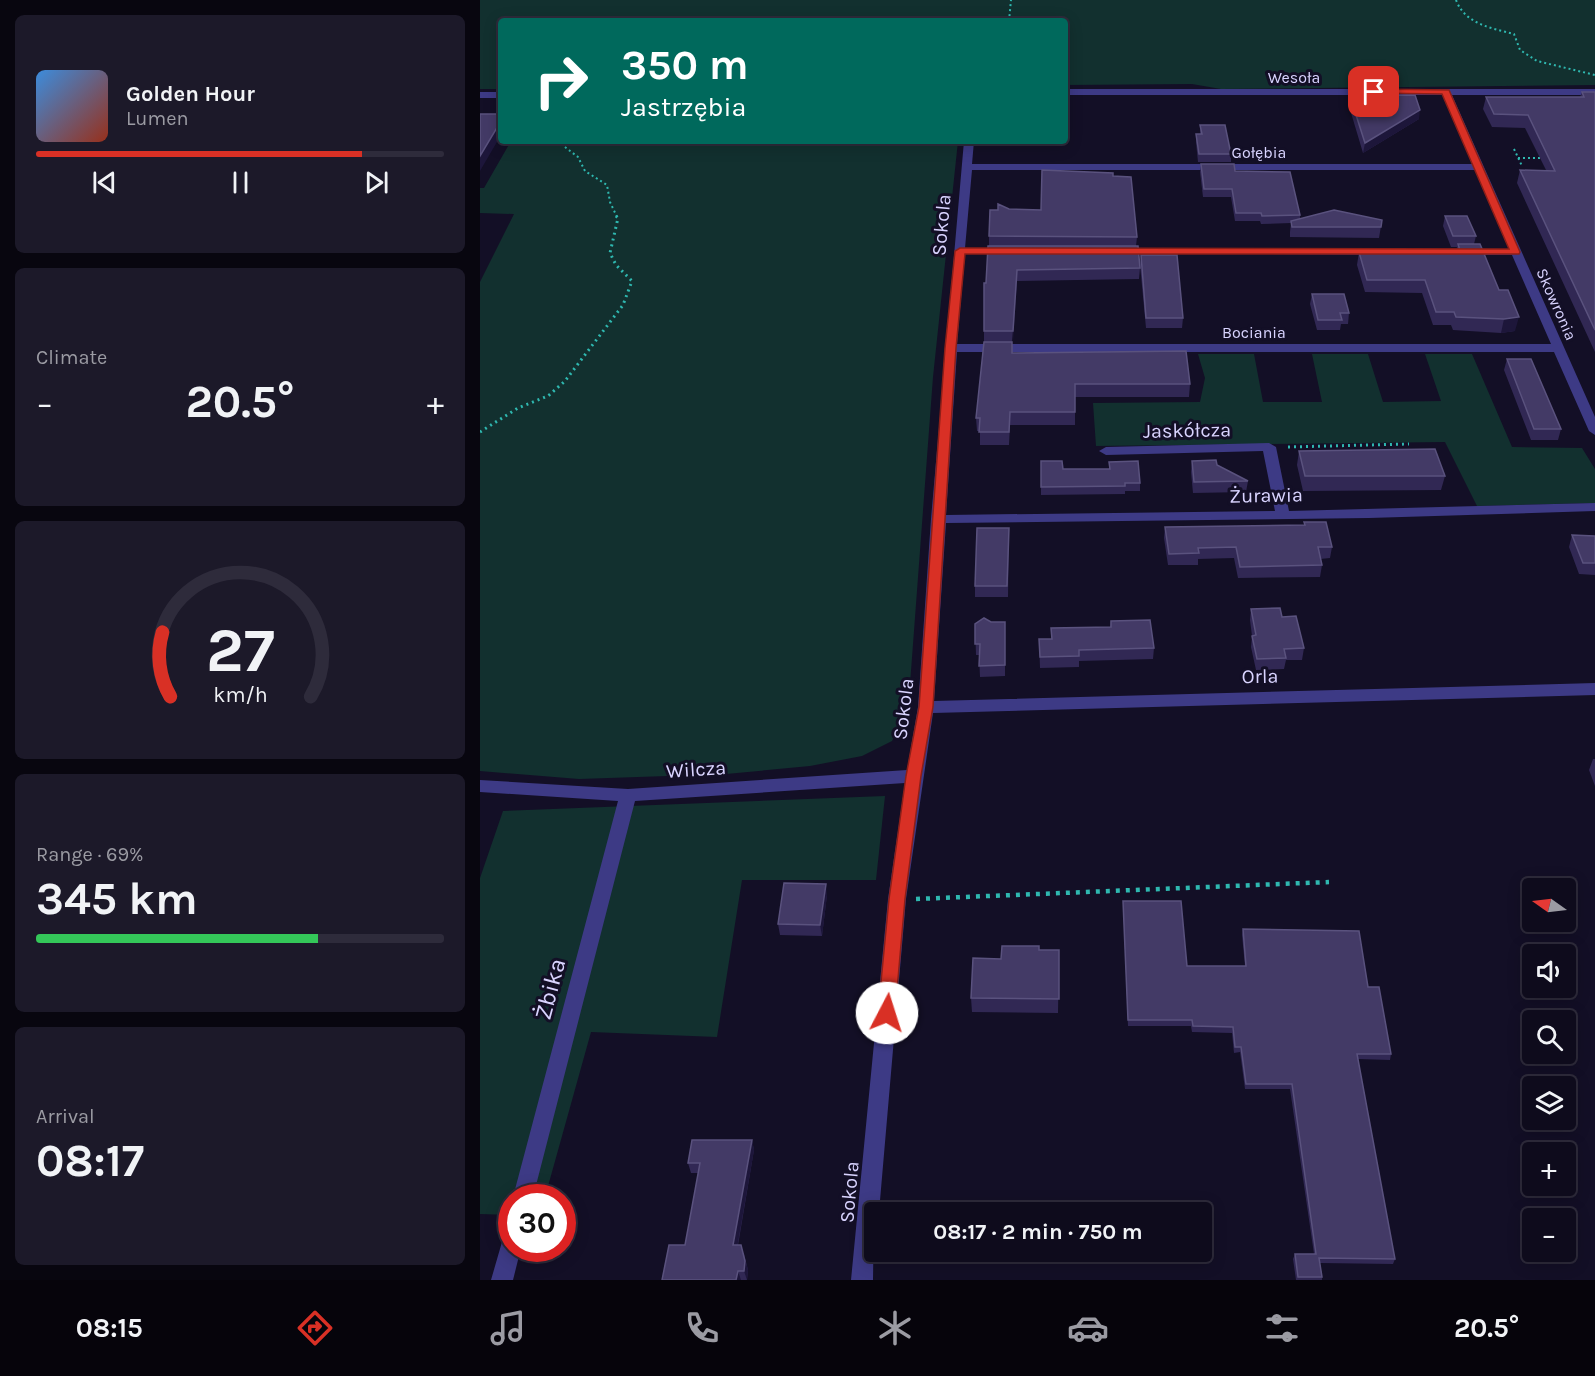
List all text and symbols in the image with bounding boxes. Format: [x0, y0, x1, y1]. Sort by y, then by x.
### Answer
text: 350 m [621, 40, 749, 90]
icon: right [522, 42, 600, 120]
pin [1348, 66, 1399, 117]
street label: Wesoła [1268, 68, 1320, 87]
icon: arrive [1357, 75, 1390, 108]
text: Golden Hour [126, 81, 255, 107]
text: Jastrzębia [621, 91, 746, 123]
text: Lumen [126, 107, 189, 130]
street label: Gołębia [1232, 143, 1286, 162]
icon: previous [88, 166, 121, 199]
icon: pause [224, 166, 257, 199]
icon: next [360, 166, 393, 199]
street label: Sokola [927, 193, 956, 257]
street label: Skowronia [1532, 265, 1581, 343]
street label: Bociania [1222, 323, 1286, 342]
text: Climate [36, 346, 107, 369]
text: 20.5° [185, 376, 295, 428]
text: − [36, 384, 53, 422]
text: + [427, 384, 444, 422]
street label: Jaskółcza [1143, 418, 1231, 443]
street label: Żurawia [1229, 483, 1303, 508]
text: 27 [206, 614, 274, 687]
street label: Orla [1241, 665, 1279, 688]
street label: Sokola [888, 677, 919, 741]
text: km/h [213, 682, 267, 707]
street label: Wilcza [665, 756, 727, 783]
text: Range · 69% [36, 843, 144, 866]
text: 345 km [36, 873, 198, 925]
north arrow [1522, 878, 1576, 932]
map controls [1522, 878, 1576, 1262]
button: sound [1522, 944, 1576, 998]
street label: Żbika [528, 955, 572, 1023]
position arrow [855, 981, 919, 1045]
button: search [1522, 1010, 1576, 1064]
button: layers [1522, 1076, 1576, 1130]
text: Arrival [36, 1105, 95, 1128]
text: 08:17 [36, 1135, 144, 1187]
button: + [1522, 1142, 1576, 1196]
street label: Sokola [835, 1160, 864, 1224]
speed limit sign: 30 [498, 1184, 576, 1262]
button: − [1522, 1208, 1576, 1262]
text: 08:17 · 2 min · 750 m [933, 1219, 1143, 1245]
icon: directions [294, 1307, 336, 1349]
icon: music [487, 1307, 529, 1349]
icon: phone [681, 1307, 723, 1349]
icon: climate [874, 1307, 916, 1349]
icon: car [1067, 1307, 1109, 1349]
icon: filters [1261, 1307, 1303, 1349]
text: 08:15 [76, 1312, 143, 1344]
text: 20.5° [1454, 1312, 1519, 1344]

